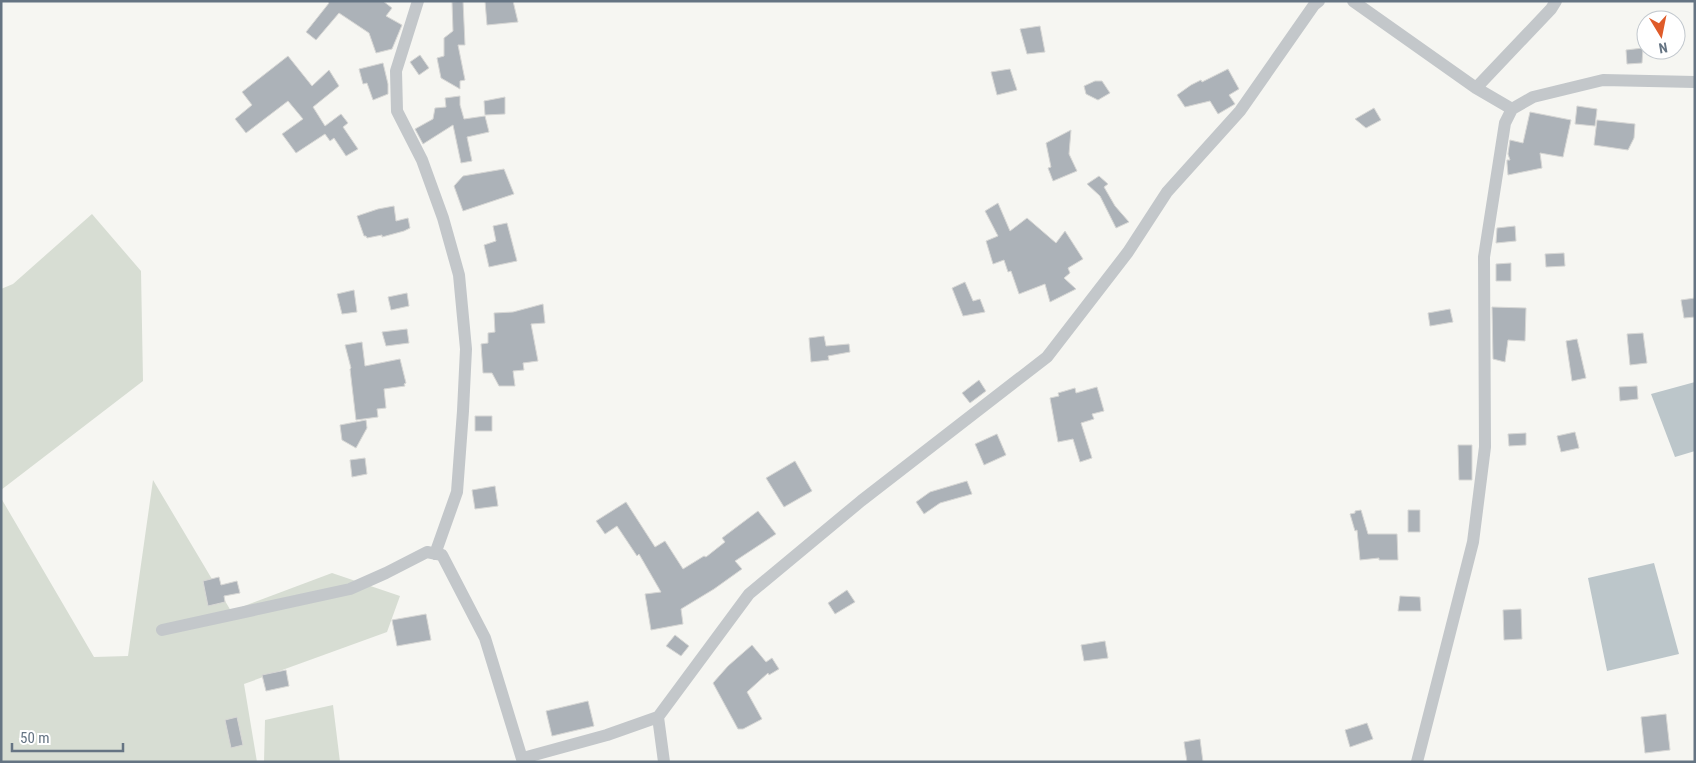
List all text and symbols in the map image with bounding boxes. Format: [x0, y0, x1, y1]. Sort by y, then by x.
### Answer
north arrow [1636, 10, 1686, 60]
text: N [1658, 39, 1669, 56]
scale bar [12, 720, 124, 752]
text: 50 m [20, 729, 50, 747]

